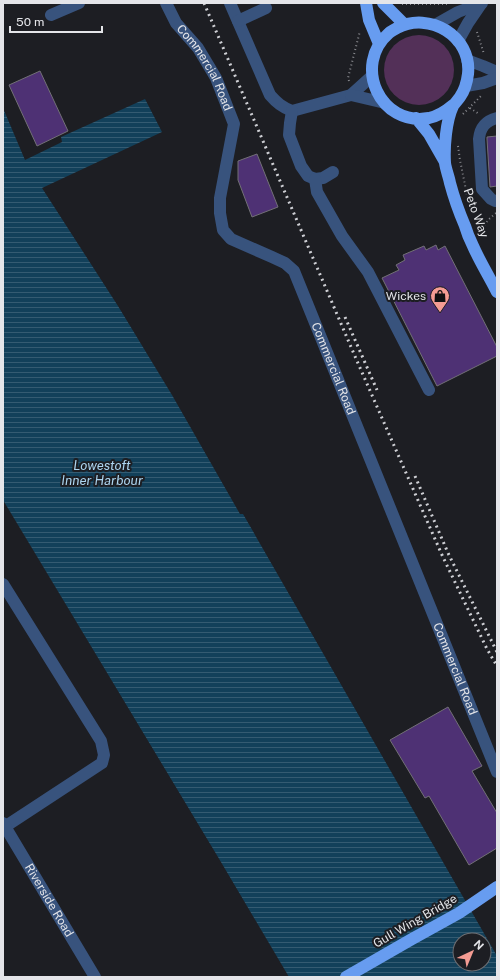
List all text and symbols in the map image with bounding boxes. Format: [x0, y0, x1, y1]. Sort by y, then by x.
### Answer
scale bar [10, 8, 102, 34]
text: 50 m [16, 15, 44, 29]
street label: Commercial Road [174, 22, 235, 113]
street label: Peto Way [461, 186, 492, 240]
shop icon: Wickes [429, 285, 451, 313]
place label: Wickes [386, 289, 426, 303]
street label: Commercial Road [309, 320, 358, 417]
water label: Lowestoft Inner Harbour [61, 458, 143, 488]
street label: Commercial Road [430, 621, 480, 717]
street label: Riverside Road [22, 861, 76, 939]
street label: Gull Wing Bridge [371, 891, 459, 951]
north arrow [452, 932, 492, 972]
text: N [472, 938, 486, 952]

